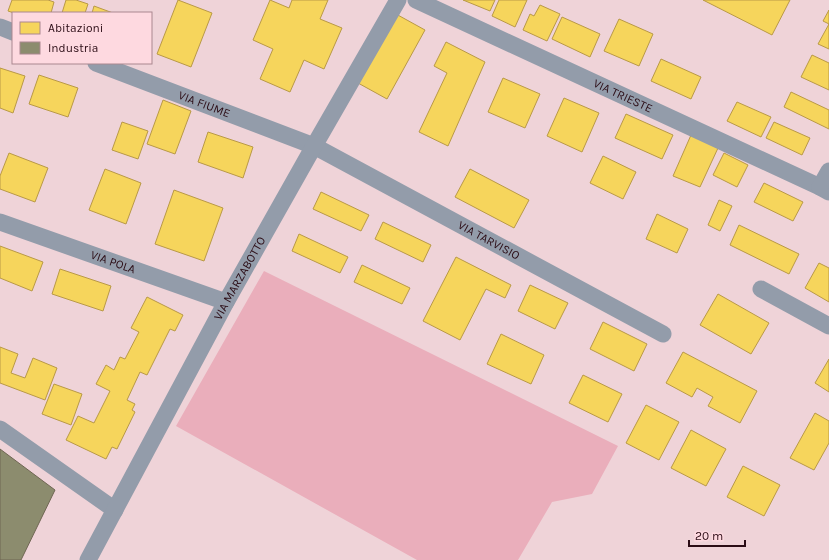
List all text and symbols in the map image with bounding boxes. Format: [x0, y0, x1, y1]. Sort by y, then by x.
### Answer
legend [12, 12, 152, 64]
text: Abitazioni [48, 21, 103, 35]
text: Industria [48, 41, 98, 55]
street label: VIA TRIESTE [591, 76, 655, 115]
street label: VIA FIUME [177, 88, 232, 120]
street label: VIA TARVISIO [456, 218, 523, 263]
street label: VIA MARZABOTTO [211, 234, 269, 322]
street label: VIA POLA [89, 248, 138, 276]
scale bar [689, 522, 745, 548]
text: 20 m [695, 529, 723, 543]

